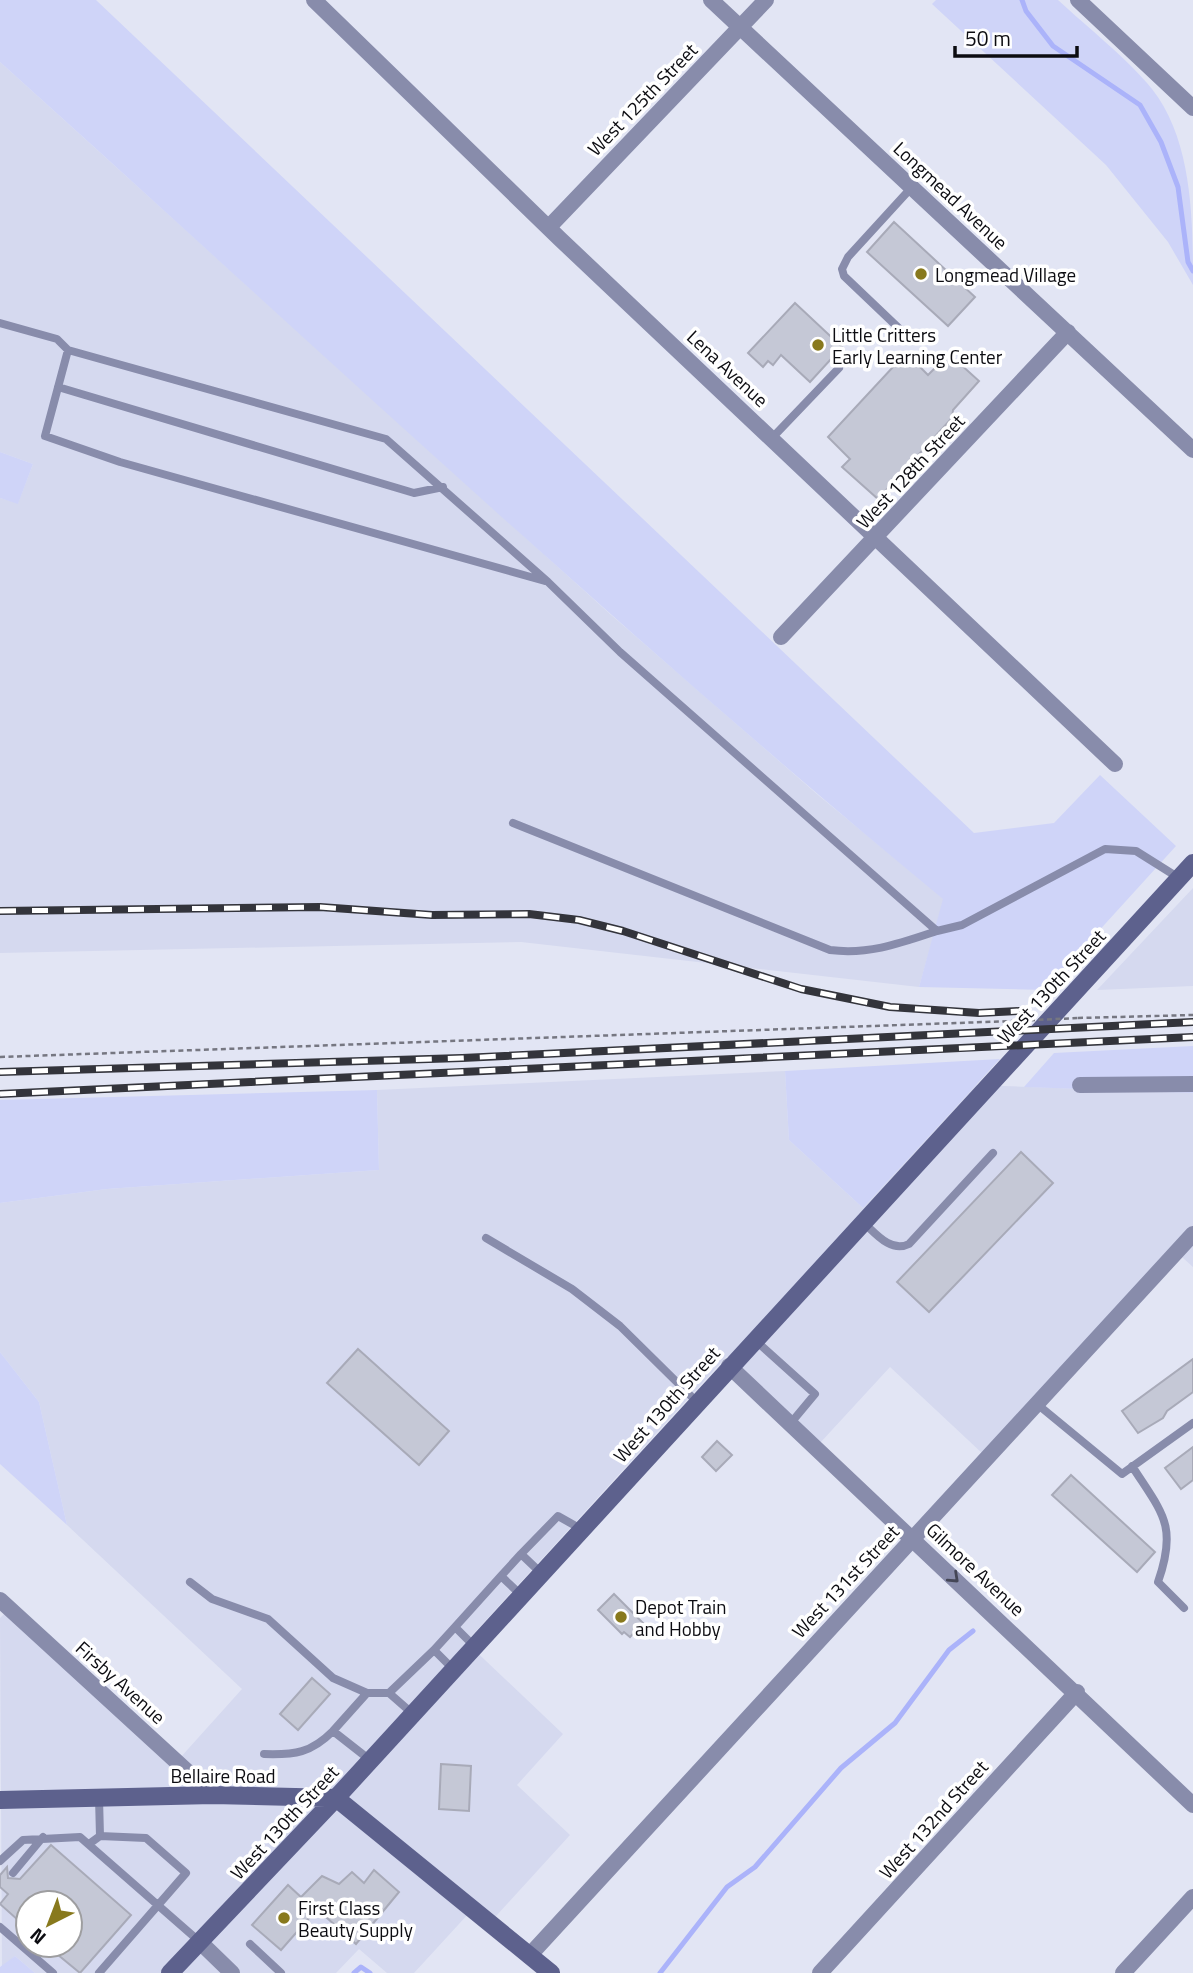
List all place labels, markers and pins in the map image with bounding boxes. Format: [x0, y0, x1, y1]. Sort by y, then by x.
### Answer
place label: Longmead Village [935, 260, 1076, 289]
marker: Longmead Village [913, 266, 929, 282]
place label: Little Critters Early Learning Center [832, 320, 1003, 371]
marker: Little Critters Early Learning Center [810, 337, 826, 353]
place label: Depot Train and Hobby [635, 1592, 727, 1643]
marker: Depot Train and Hobby [613, 1609, 629, 1625]
place label: First Class Beauty Supply [298, 1893, 413, 1944]
marker: First Class Beauty Supply [276, 1910, 292, 1926]

